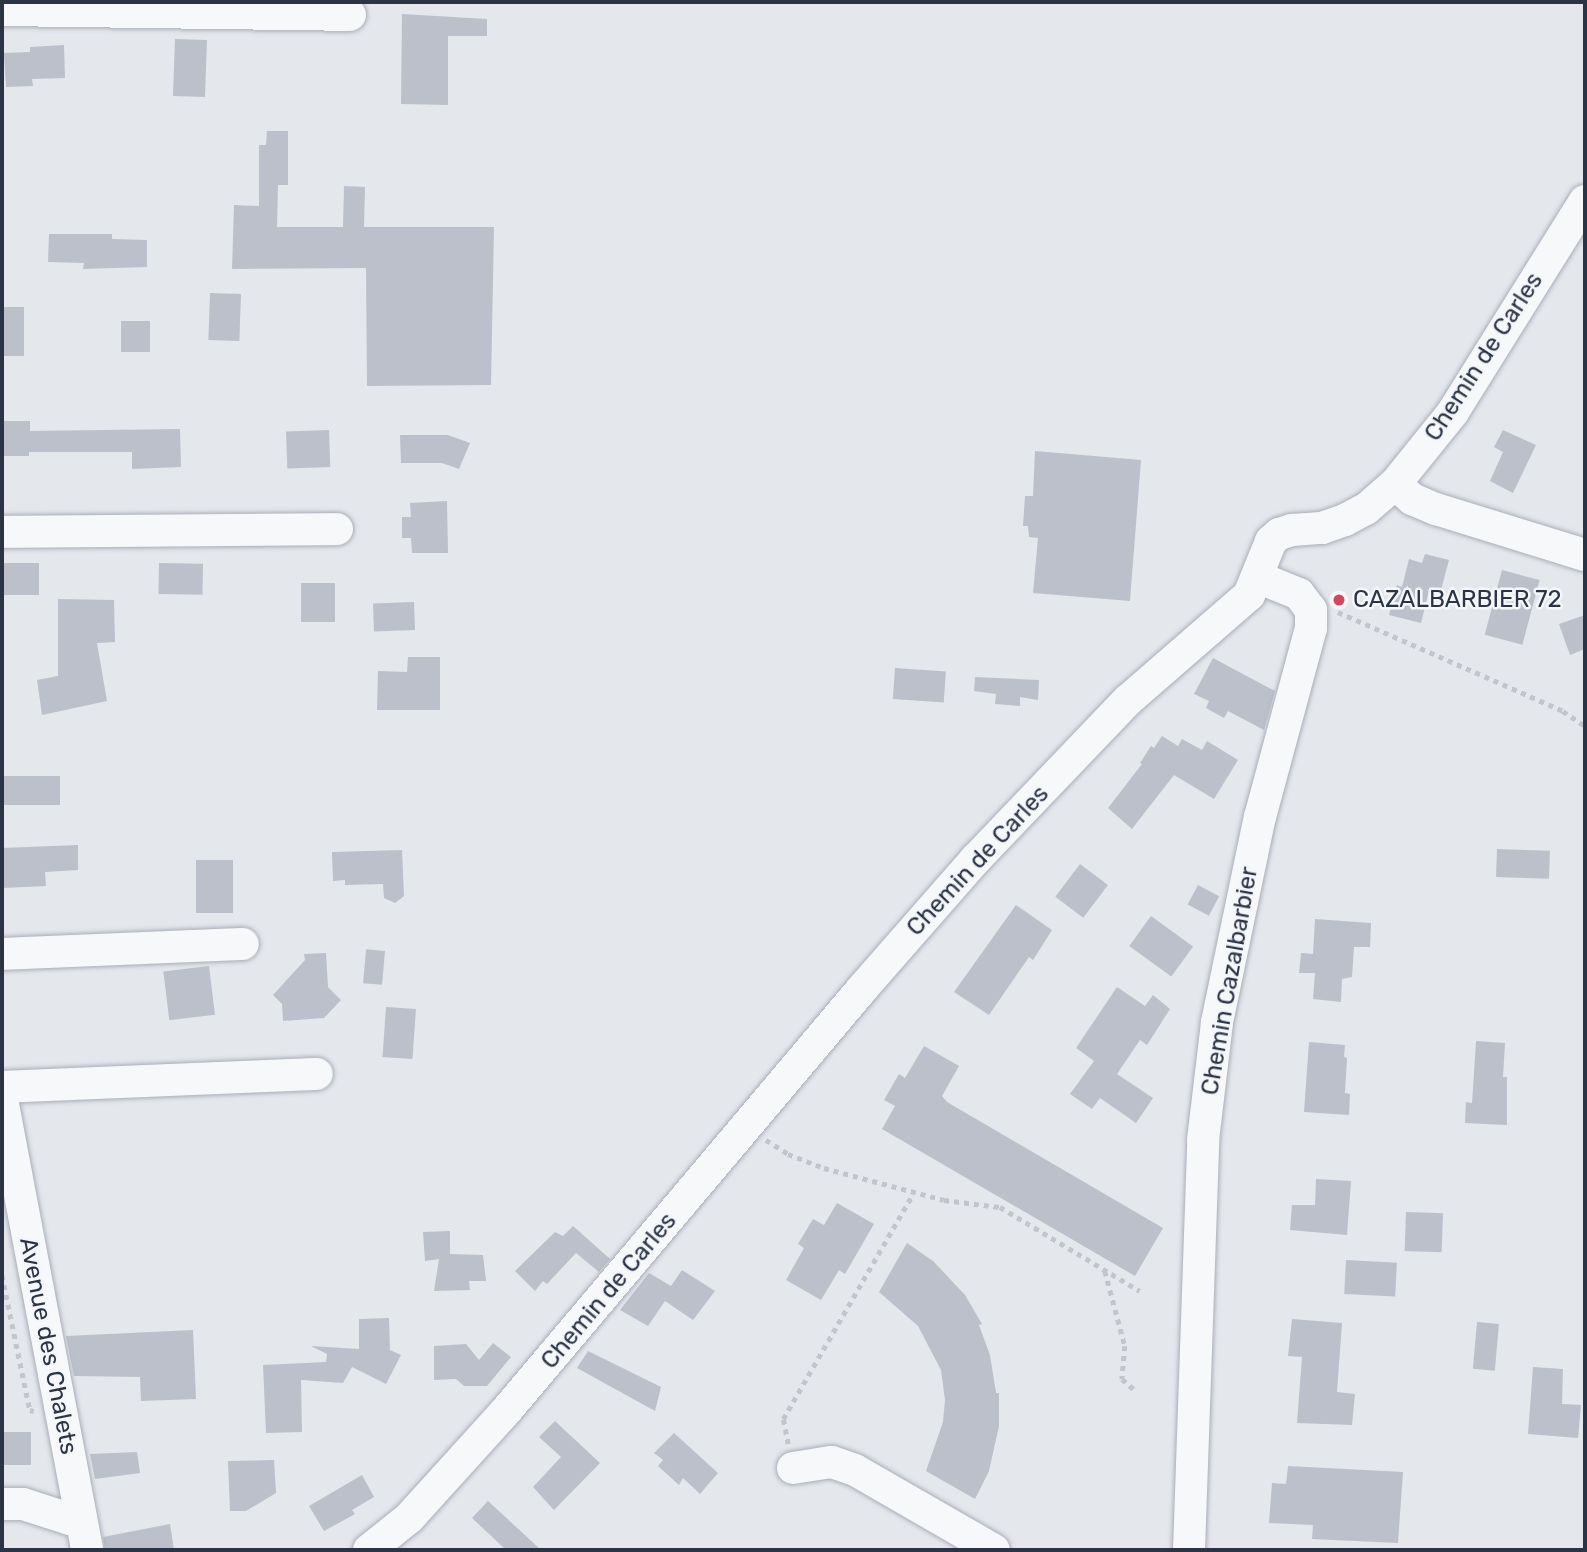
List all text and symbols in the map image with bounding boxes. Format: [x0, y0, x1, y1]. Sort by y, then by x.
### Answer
street label: Chemin de Carles [1419, 267, 1549, 447]
place label: CAZALBARBIER 72 [1353, 586, 1562, 614]
marker: CAZALBARBIER 72 [1331, 592, 1347, 608]
street label: Chemin de Carles [901, 780, 1055, 942]
street label: Chemin Cazalbarbier [1196, 865, 1264, 1097]
street label: Chemin de Carles [535, 1207, 683, 1375]
street label: Avenue des Chalets [13, 1235, 83, 1457]

